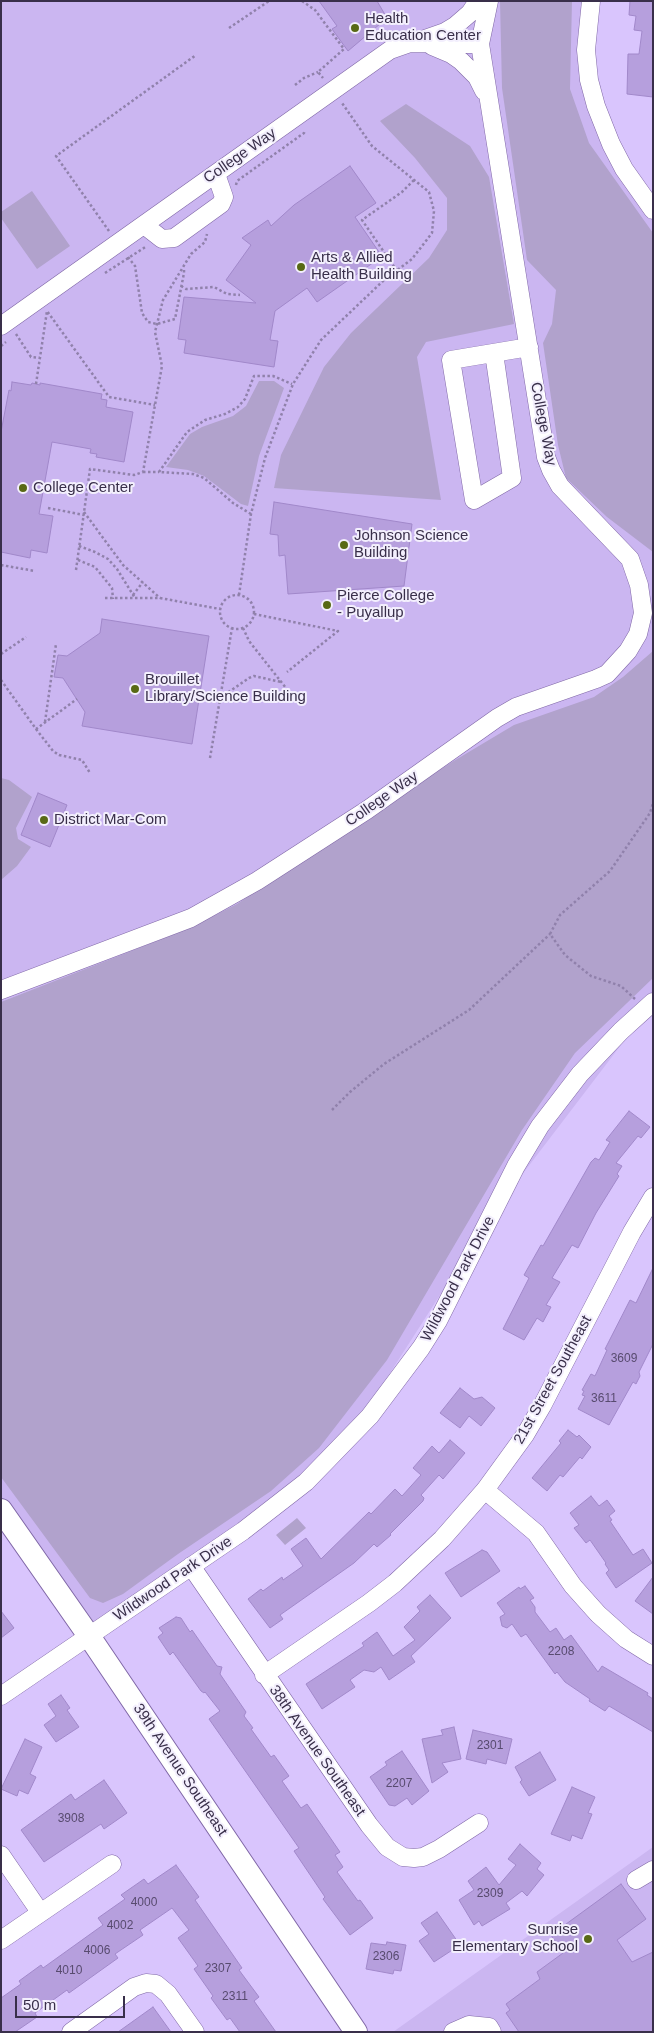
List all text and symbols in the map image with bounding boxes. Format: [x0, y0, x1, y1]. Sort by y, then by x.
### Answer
place label: Health Education Center [365, 10, 481, 45]
marker: Health Education Center [349, 22, 361, 34]
street label: College Way [200, 124, 280, 188]
place label: Arts & Allied Health Building [311, 249, 412, 284]
marker: Arts & Allied Health Building [295, 261, 307, 273]
street label: College Way [526, 381, 560, 467]
place label: College Center [33, 479, 133, 497]
marker: College Center [17, 482, 29, 494]
place label: Johnson Science Building [354, 527, 468, 562]
marker: Johnson Science Building [338, 539, 350, 551]
place label: Pierce College - Puyallup [337, 587, 435, 622]
marker: Pierce College - Puyallup [321, 599, 333, 611]
place label: Brouillet Library/Science Building [145, 671, 306, 706]
marker: Brouillet Library/Science Building [129, 683, 141, 695]
street label: College Way [342, 767, 422, 831]
place label: District Mar-Com [54, 811, 166, 829]
marker: District Mar-Com [38, 814, 50, 826]
street label: Wildwood Park Drive [417, 1213, 499, 1345]
street label: 21st Street Southeast [510, 1313, 596, 1447]
house number: 3609 [611, 1352, 637, 1366]
house number: 3611 [591, 1392, 617, 1406]
street label: Wildwood Park Drive [110, 1533, 236, 1625]
house number: 2208 [548, 1645, 574, 1659]
street label: 38th Avenue Southeast [265, 1682, 369, 1820]
street label: 39th Avenue Southeast [129, 1700, 231, 1840]
house number: 2301 [477, 1739, 503, 1753]
house number: 2207 [386, 1777, 412, 1791]
house number: 3908 [58, 1812, 84, 1826]
house number: 2309 [477, 1887, 503, 1901]
house number: 4000 [131, 1896, 157, 1910]
house number: 4002 [107, 1919, 133, 1933]
place label: Sunrise Elementary School [452, 1921, 578, 1956]
marker: Sunrise Elementary School [582, 1933, 594, 1945]
house number: 4006 [84, 1944, 110, 1958]
house number: 2306 [373, 1950, 399, 1964]
house number: 2307 [205, 1962, 231, 1976]
house number: 4010 [56, 1964, 82, 1978]
scale bar [18, 1986, 128, 2018]
house number: 2311 [222, 1990, 248, 2004]
text: 50 m [23, 1996, 56, 2013]

